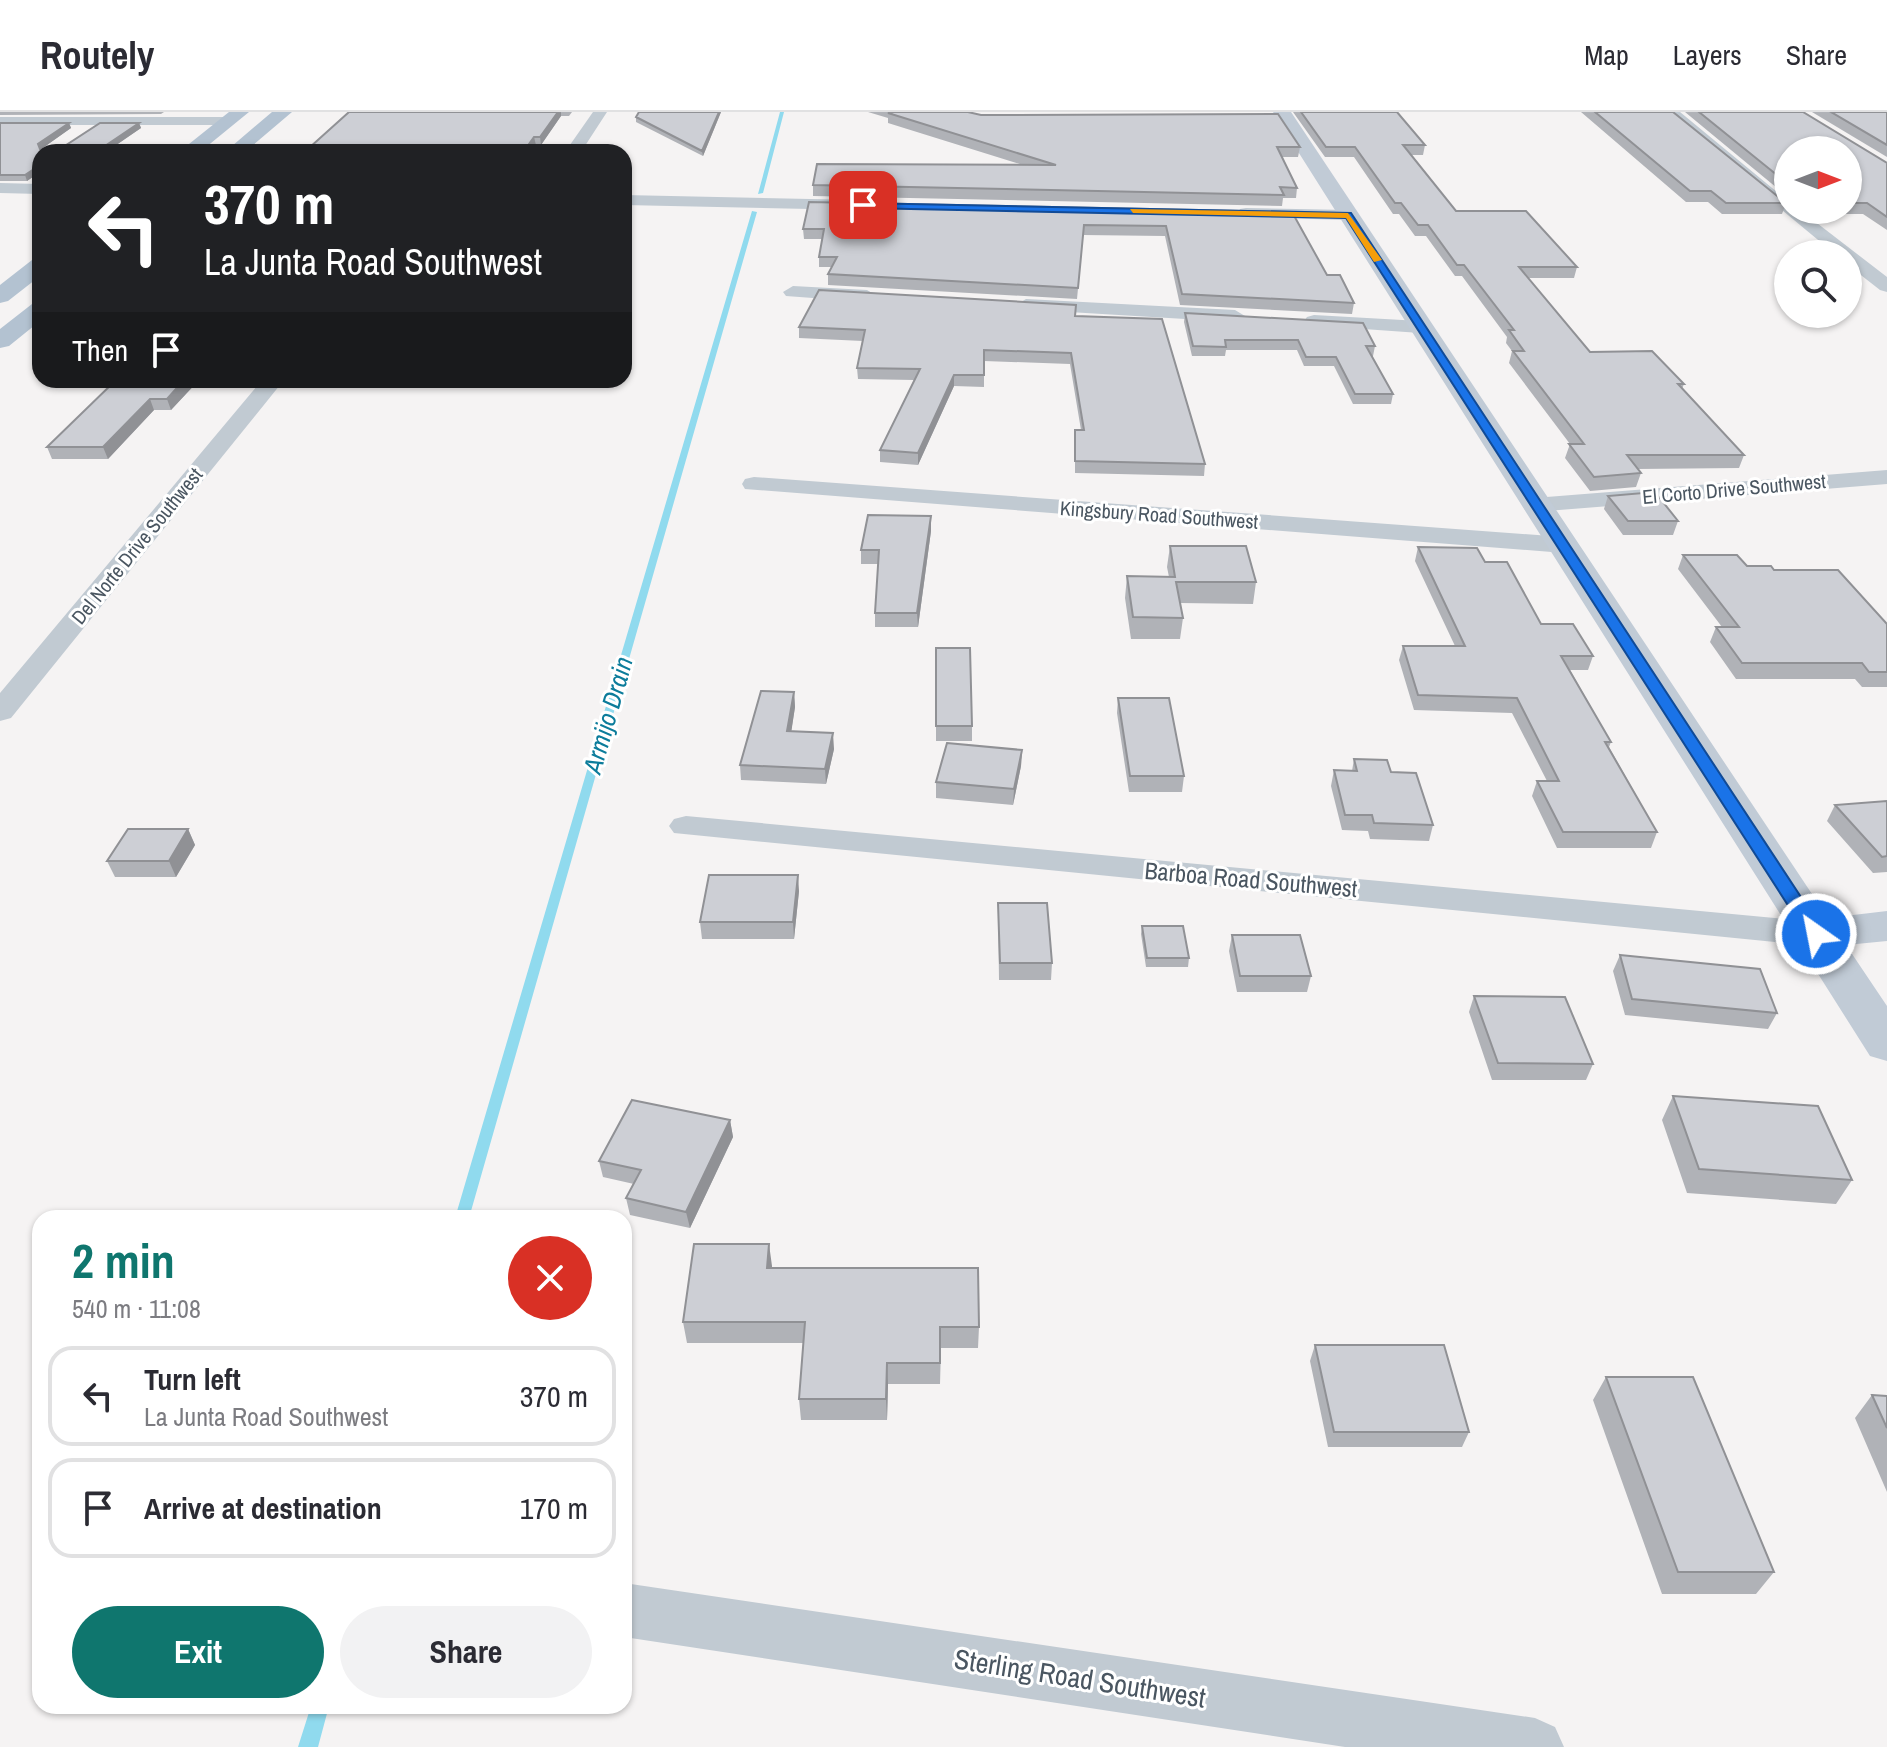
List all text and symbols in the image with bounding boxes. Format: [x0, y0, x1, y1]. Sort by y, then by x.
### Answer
text: Routely [40, 30, 154, 81]
text: Map [1584, 36, 1629, 74]
text: Layers [1673, 36, 1742, 74]
text: Share [1786, 36, 1847, 74]
north arrow [1774, 136, 1862, 224]
map controls [1774, 136, 1862, 328]
text: 370 m [204, 166, 334, 241]
pin [829, 171, 897, 239]
icon: left [72, 176, 176, 280]
icon: arrive [841, 183, 885, 227]
text: La Junta Road Southwest [204, 238, 542, 286]
button: search [1774, 240, 1862, 328]
icon: arrive [144, 328, 188, 372]
text: Then [72, 330, 128, 370]
street label: Del Norte Drive Southwest [65, 461, 208, 630]
street label: El Corto Drive Southwest [1641, 467, 1827, 510]
street label: Kingsbury Road Southwest [1059, 494, 1260, 535]
water label: Armijo Drain [574, 653, 641, 778]
street label: Barboa Road Southwest [1143, 854, 1359, 904]
position arrow [1774, 892, 1858, 976]
text: 2 min [72, 1228, 175, 1293]
button: close [508, 1236, 592, 1320]
text: 540 m · 11:08 [72, 1291, 201, 1326]
text: Turn left [144, 1359, 241, 1399]
icon: left [76, 1374, 120, 1418]
text: 370 m [520, 1376, 588, 1416]
text: La Junta Road Southwest [144, 1399, 388, 1434]
icon: arrive [76, 1486, 120, 1530]
text: Arrive at destination [144, 1488, 382, 1528]
text: 170 m [520, 1488, 588, 1528]
button: Exit [72, 1606, 324, 1698]
button: Share [340, 1606, 592, 1698]
street label: Sterling Road Southwest [952, 1639, 1208, 1717]

